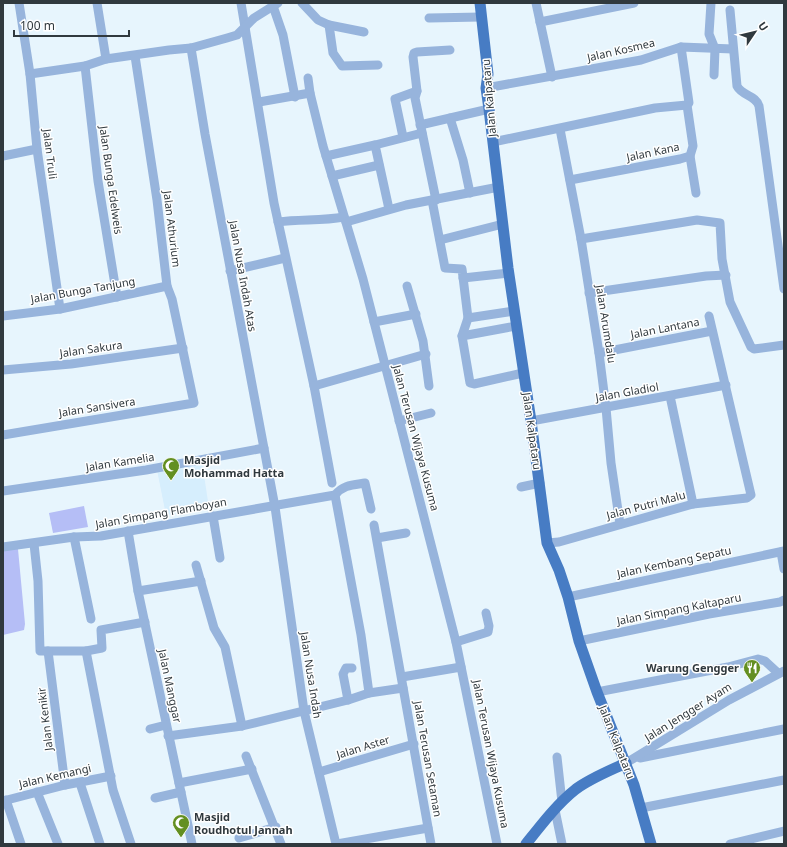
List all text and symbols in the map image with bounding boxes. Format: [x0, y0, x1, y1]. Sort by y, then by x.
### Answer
scale bar [14, 12, 129, 38]
north arrow [735, 12, 775, 52]
text: 100 m [20, 17, 55, 34]
text: U [755, 18, 772, 34]
street label: Jalan Kosmea [584, 34, 656, 65]
street label: Jalan Kalpataru [478, 58, 499, 139]
street label: Jalan Bunga Edelweis [96, 124, 127, 235]
street label: Jalan Truli [40, 127, 61, 180]
street label: Jalan Kana [624, 139, 681, 165]
street label: Jalan Athurium [160, 189, 185, 268]
street label: Jalan Nusa Indah Atas [226, 218, 261, 333]
street label: Jalan Bunga Tanjung [29, 273, 136, 306]
street label: Jalan Arumdalu [593, 283, 620, 364]
street label: Jalan Lantana [628, 313, 701, 342]
street label: Jalan Sakura [58, 337, 123, 360]
street label: Jalan Terusan Wijaya Kusuma [389, 362, 443, 513]
street label: Jalan Gladiol [593, 379, 660, 405]
street label: Jalan Kalpataru [519, 390, 545, 471]
street label: Jalan Sansivera [57, 393, 136, 420]
street label: Jalan Kamelia [84, 449, 155, 474]
place label: Masjid Mohammad Hatta [184, 452, 284, 480]
mosque icon: Masjid Mohammad Hatta [161, 456, 181, 481]
street label: Jalan Putri Malu [604, 487, 687, 523]
street label: Jalan Simpang Flamboyan [93, 494, 228, 532]
street label: Jalan Kembang Sepatu [614, 542, 732, 581]
street label: Jalan Simpang Kaltaparu [614, 589, 742, 628]
street label: Jalan Nusa Indah [297, 630, 326, 719]
street label: Jalan Manggar [155, 647, 186, 725]
restaurant icon: Warung Gengger [742, 658, 762, 683]
place label: Warung Gengger [646, 660, 739, 675]
street label: Jalan Terusan Wijaya Kusuma [470, 678, 513, 829]
street label: Jalan Jengger Ayam [640, 679, 734, 745]
street label: Jalan Kenikir [33, 686, 56, 753]
street label: Jalan Terusan Setaman [411, 699, 446, 818]
street label: Jalan Kalpataru [596, 702, 639, 781]
street label: Jalan Aster [333, 731, 392, 762]
street label: Jalan Kemangi [16, 760, 92, 791]
place label: Masjid Roudhotul Jannah [194, 809, 293, 837]
mosque icon: Masjid Roudhotul Jannah [171, 813, 191, 838]

